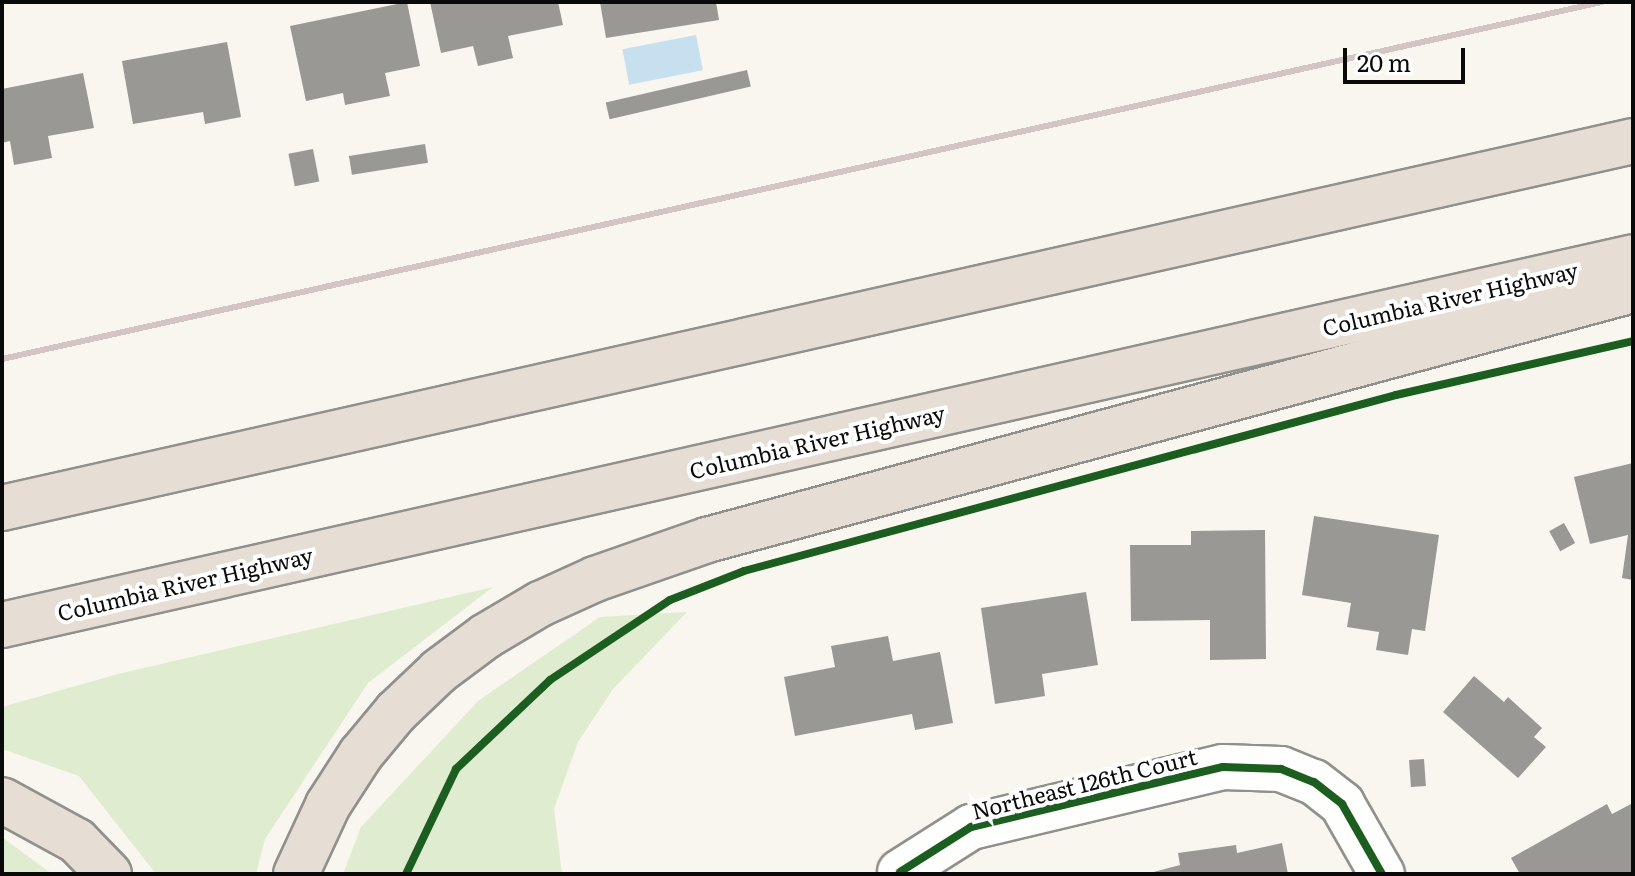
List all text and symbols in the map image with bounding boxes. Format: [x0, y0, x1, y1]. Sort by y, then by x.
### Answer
scale bar [1347, 32, 1469, 82]
text: 20 m [1357, 44, 1411, 79]
street label: Columbia River Highway [1320, 256, 1580, 340]
street label: Columbia River Highway [687, 399, 947, 483]
street label: Columbia River Highway [55, 541, 315, 625]
street label: Northeast 126th Court [969, 742, 1199, 824]

